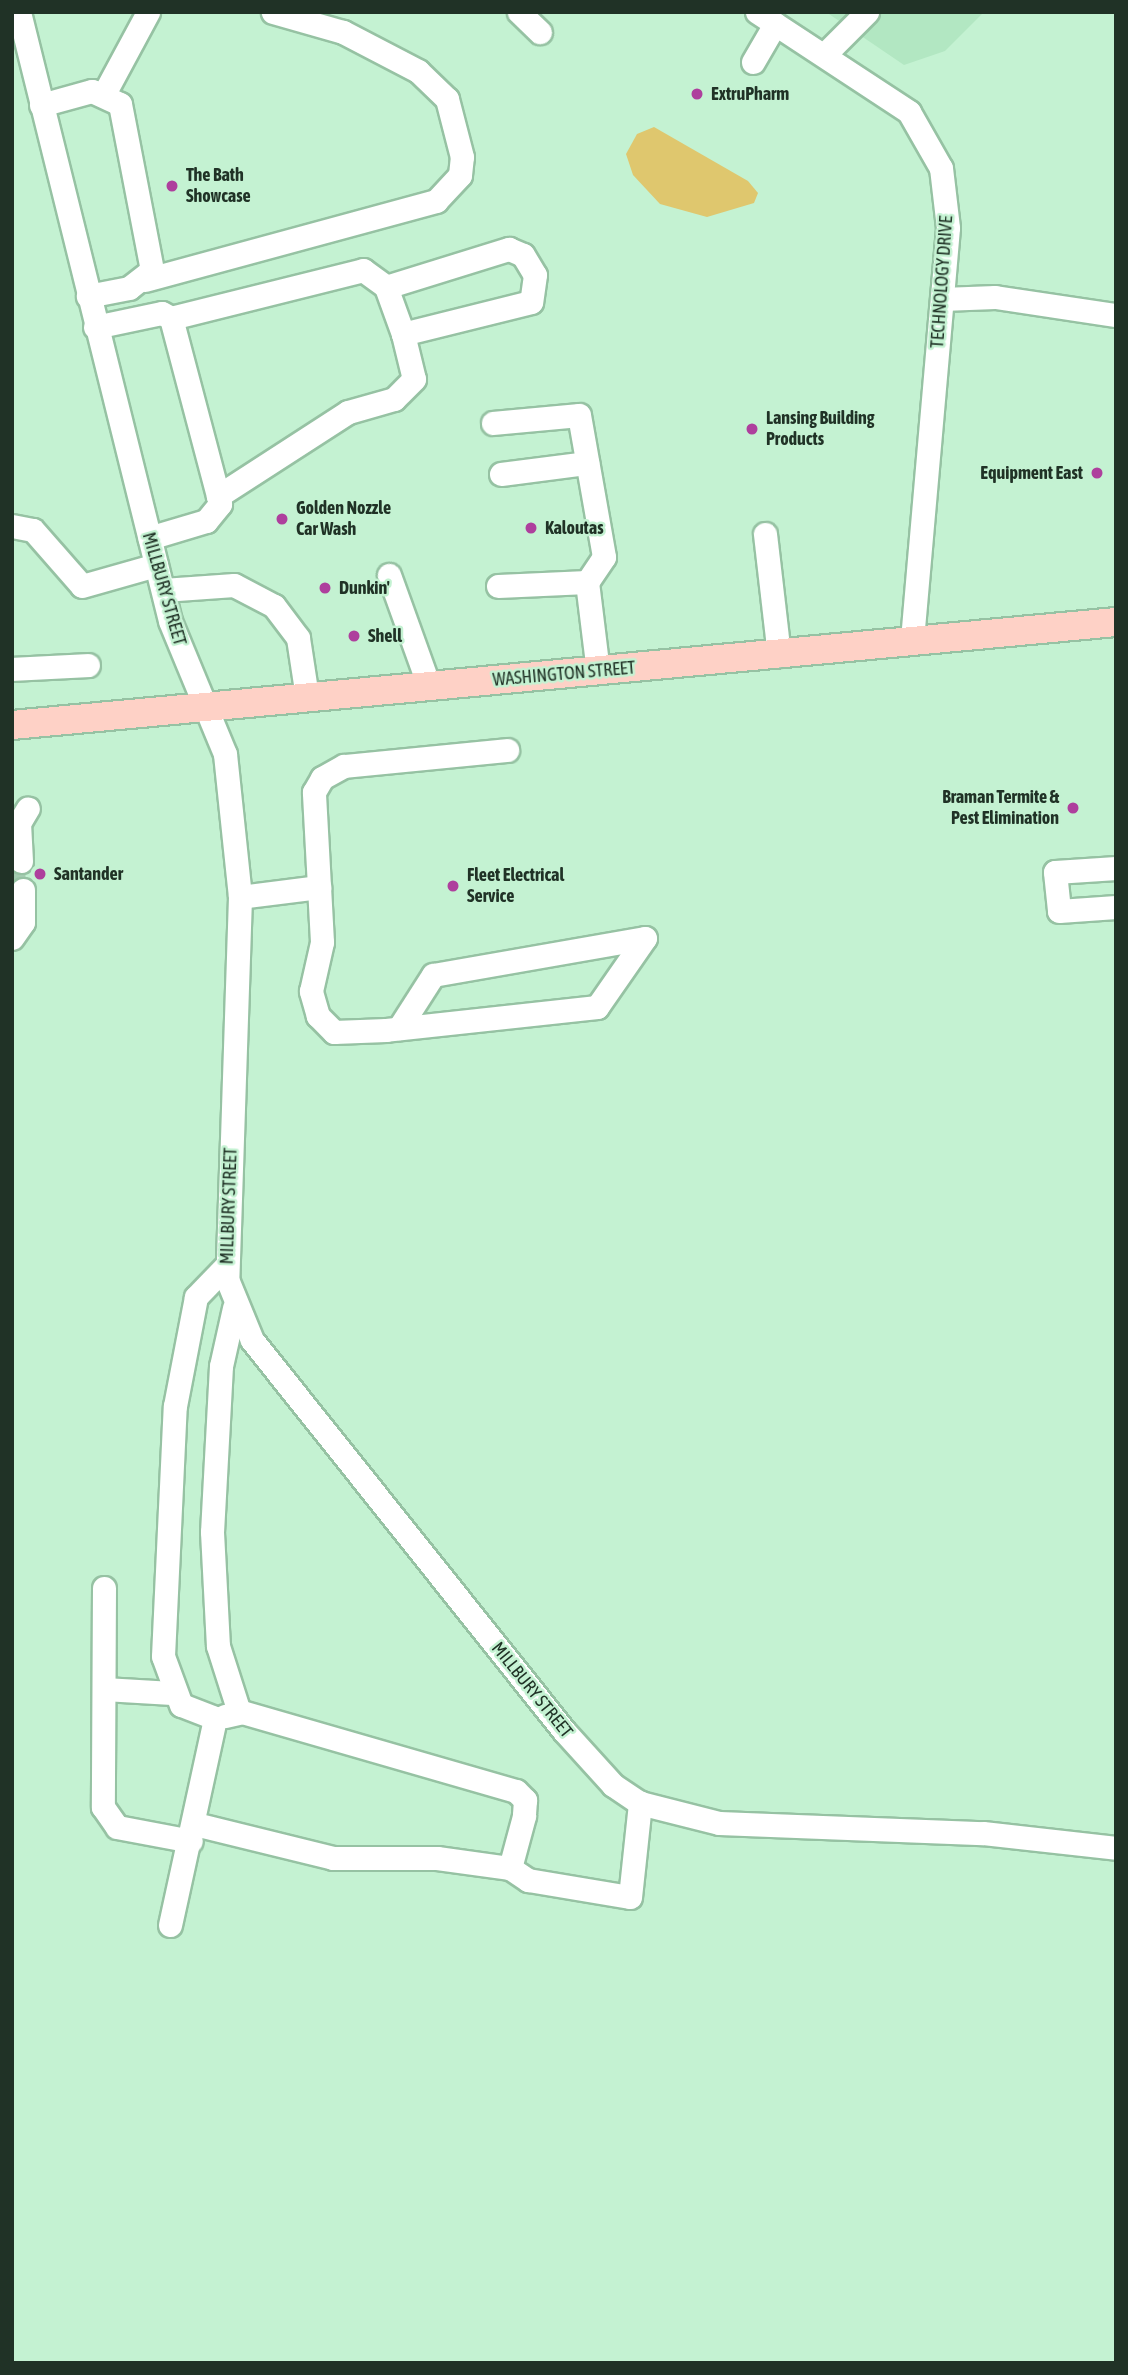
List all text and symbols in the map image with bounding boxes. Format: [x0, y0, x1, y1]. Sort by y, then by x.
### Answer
place label: ExtruPharm [711, 83, 789, 105]
marker: ExtruPharm [689, 86, 705, 102]
place label: The Bath Showcase [186, 165, 251, 208]
marker: The Bath Showcase [164, 178, 180, 194]
street label: TECHNOLOGY DRIVE [927, 215, 957, 349]
place label: Lansing Building Products [766, 408, 875, 450]
marker: Lansing Building Products [744, 421, 760, 437]
place label: Equipment East [980, 462, 1083, 484]
marker: Equipment East [1089, 465, 1105, 481]
place label: Golden Nozzle Car Wash [296, 498, 391, 540]
marker: Golden Nozzle Car Wash [274, 511, 290, 527]
place label: Kaloutas [545, 517, 603, 539]
marker: Kaloutas [523, 520, 539, 536]
street label: MILLBURY STREET [138, 530, 190, 648]
place label: Dunkin' [339, 577, 390, 599]
marker: Dunkin' [317, 580, 333, 596]
place label: Shell [368, 625, 402, 647]
marker: Shell [346, 628, 362, 644]
street label: WASHINGTON STREET [492, 657, 636, 691]
place label: Braman Termite & Pest Elimination [942, 787, 1059, 830]
marker: Braman Termite & Pest Elimination [1065, 800, 1081, 816]
place label: Santander [54, 863, 123, 885]
place label: Fleet Electrical Service [467, 865, 564, 908]
marker: Santander [32, 866, 48, 882]
marker: Fleet Electrical Service [445, 878, 461, 894]
street label: MILLBURY STREET [216, 1147, 242, 1265]
street label: MILLBURY STREET [487, 1638, 577, 1742]

